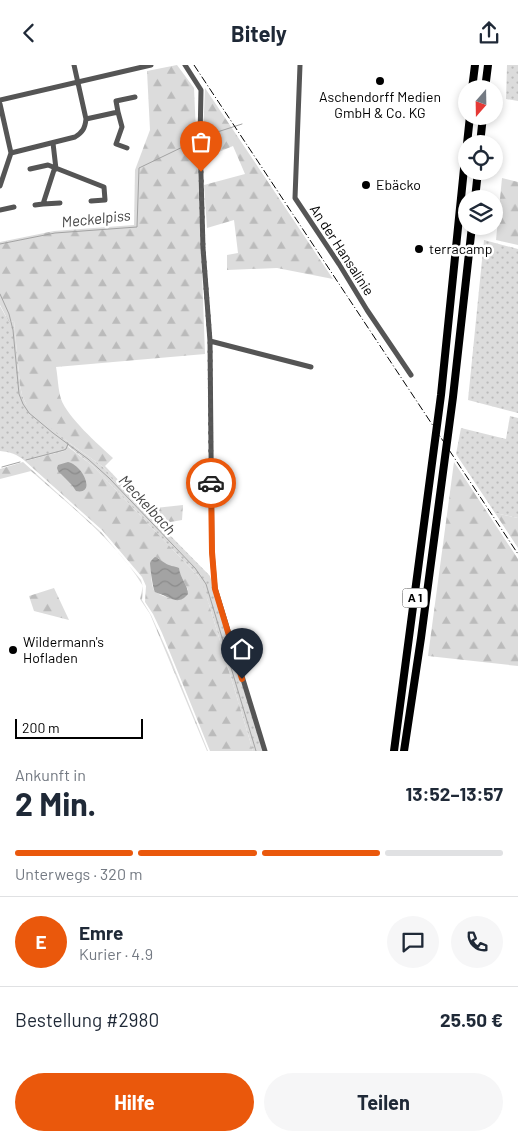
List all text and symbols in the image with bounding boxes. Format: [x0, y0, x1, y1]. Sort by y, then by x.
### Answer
icon: back [15, 19, 43, 47]
icon: share [475, 19, 503, 47]
text: Bitely [231, 20, 287, 46]
marker: Aschendorff Medien GmbH & Co. KG [374, 75, 386, 87]
north arrow [458, 80, 502, 125]
map controls [458, 80, 503, 235]
place label: Aschendorff Medien GmbH & Co. KG [319, 88, 441, 121]
pin [180, 121, 222, 172]
icon: bag [187, 128, 215, 156]
button: locate [458, 135, 503, 180]
place label: Ebäcko [376, 176, 421, 193]
marker: Ebäcko [360, 179, 372, 191]
button: layers [458, 190, 503, 235]
street label: An der Hansalinie [307, 201, 378, 298]
water label: Meckelpiss [60, 205, 131, 231]
place label: terracamp [429, 240, 492, 257]
marker: terracamp [413, 243, 425, 255]
courier [186, 458, 236, 508]
icon: car [197, 469, 225, 497]
water label: Meckelbach [116, 471, 180, 538]
road number: A 1 [402, 589, 428, 607]
pin [221, 628, 263, 679]
place label: Wildermann's Hofladen [23, 633, 104, 666]
icon: home [228, 635, 256, 663]
marker: Wildermann's Hofladen [7, 644, 19, 656]
scale bar [15, 716, 142, 739]
text: 200 m [22, 719, 60, 736]
text: Ankunft in [15, 765, 86, 784]
text: 13:52–13:57 [406, 782, 503, 805]
text: 2 Min. [15, 784, 96, 822]
text: Unterwegs · 320 m [15, 864, 142, 883]
button: chat [387, 916, 439, 968]
button: phone [451, 916, 503, 968]
text: Emre [79, 921, 123, 944]
text: E [35, 930, 47, 953]
text: Kurier · 4.9 [79, 944, 153, 963]
text: Bestellung #2980 [15, 1008, 159, 1031]
text: 25.50 € [440, 1008, 503, 1031]
button: Hilfe [15, 1073, 254, 1131]
button: Teilen [264, 1073, 503, 1131]

